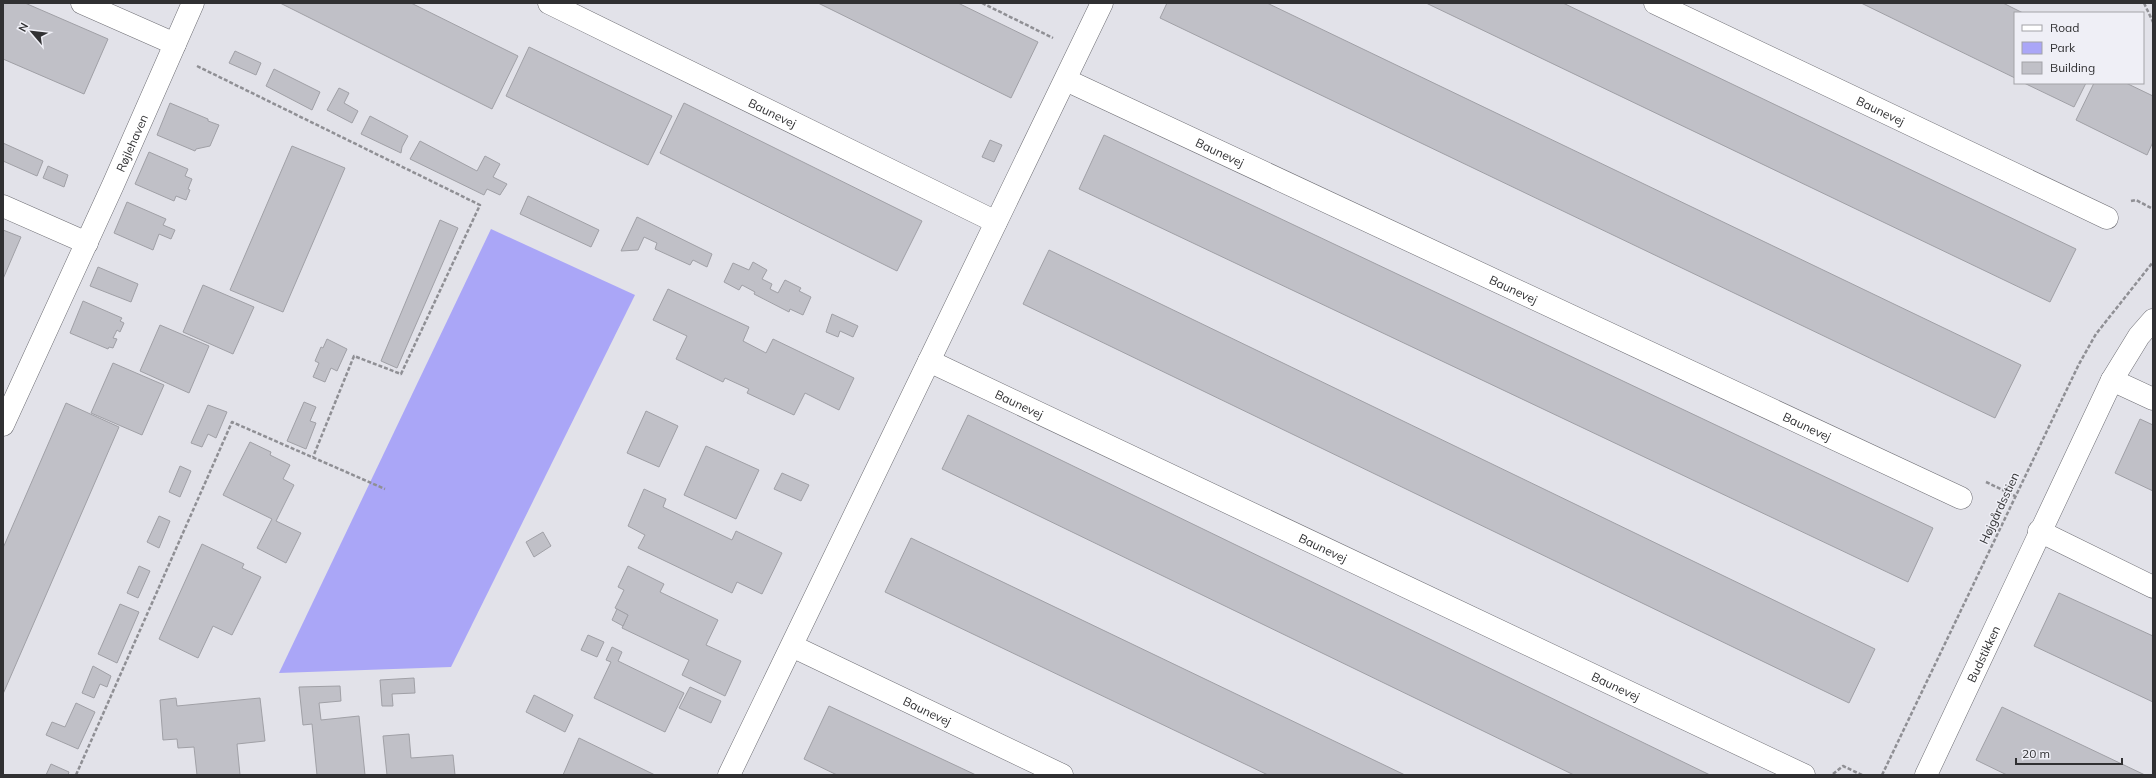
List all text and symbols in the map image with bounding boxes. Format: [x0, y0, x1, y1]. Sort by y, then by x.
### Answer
north arrow [12, 12, 52, 52]
legend [2014, 12, 2144, 84]
text: N [15, 20, 31, 34]
text: Road [2050, 20, 2079, 35]
text: Park [2050, 40, 2076, 55]
text: Building [2050, 60, 2095, 75]
street label: Baunevej [1854, 93, 1907, 128]
street label: Baunevej [746, 94, 799, 131]
street label: Røjlehaven [112, 112, 151, 174]
street label: Baunevej [1194, 134, 1247, 170]
street label: Baunevej [1487, 271, 1540, 307]
street label: Baunevej [993, 386, 1046, 422]
street label: Baunevej [1781, 408, 1834, 444]
street label: Højgårdsstien [1976, 470, 2022, 546]
street label: Baunevej [1297, 530, 1350, 565]
street label: Budstikken [1963, 623, 2003, 685]
street label: Baunevej [1590, 668, 1643, 704]
street label: Baunevej [901, 693, 954, 729]
scale bar [2016, 740, 2122, 766]
text: 20 m [2022, 746, 2050, 761]

